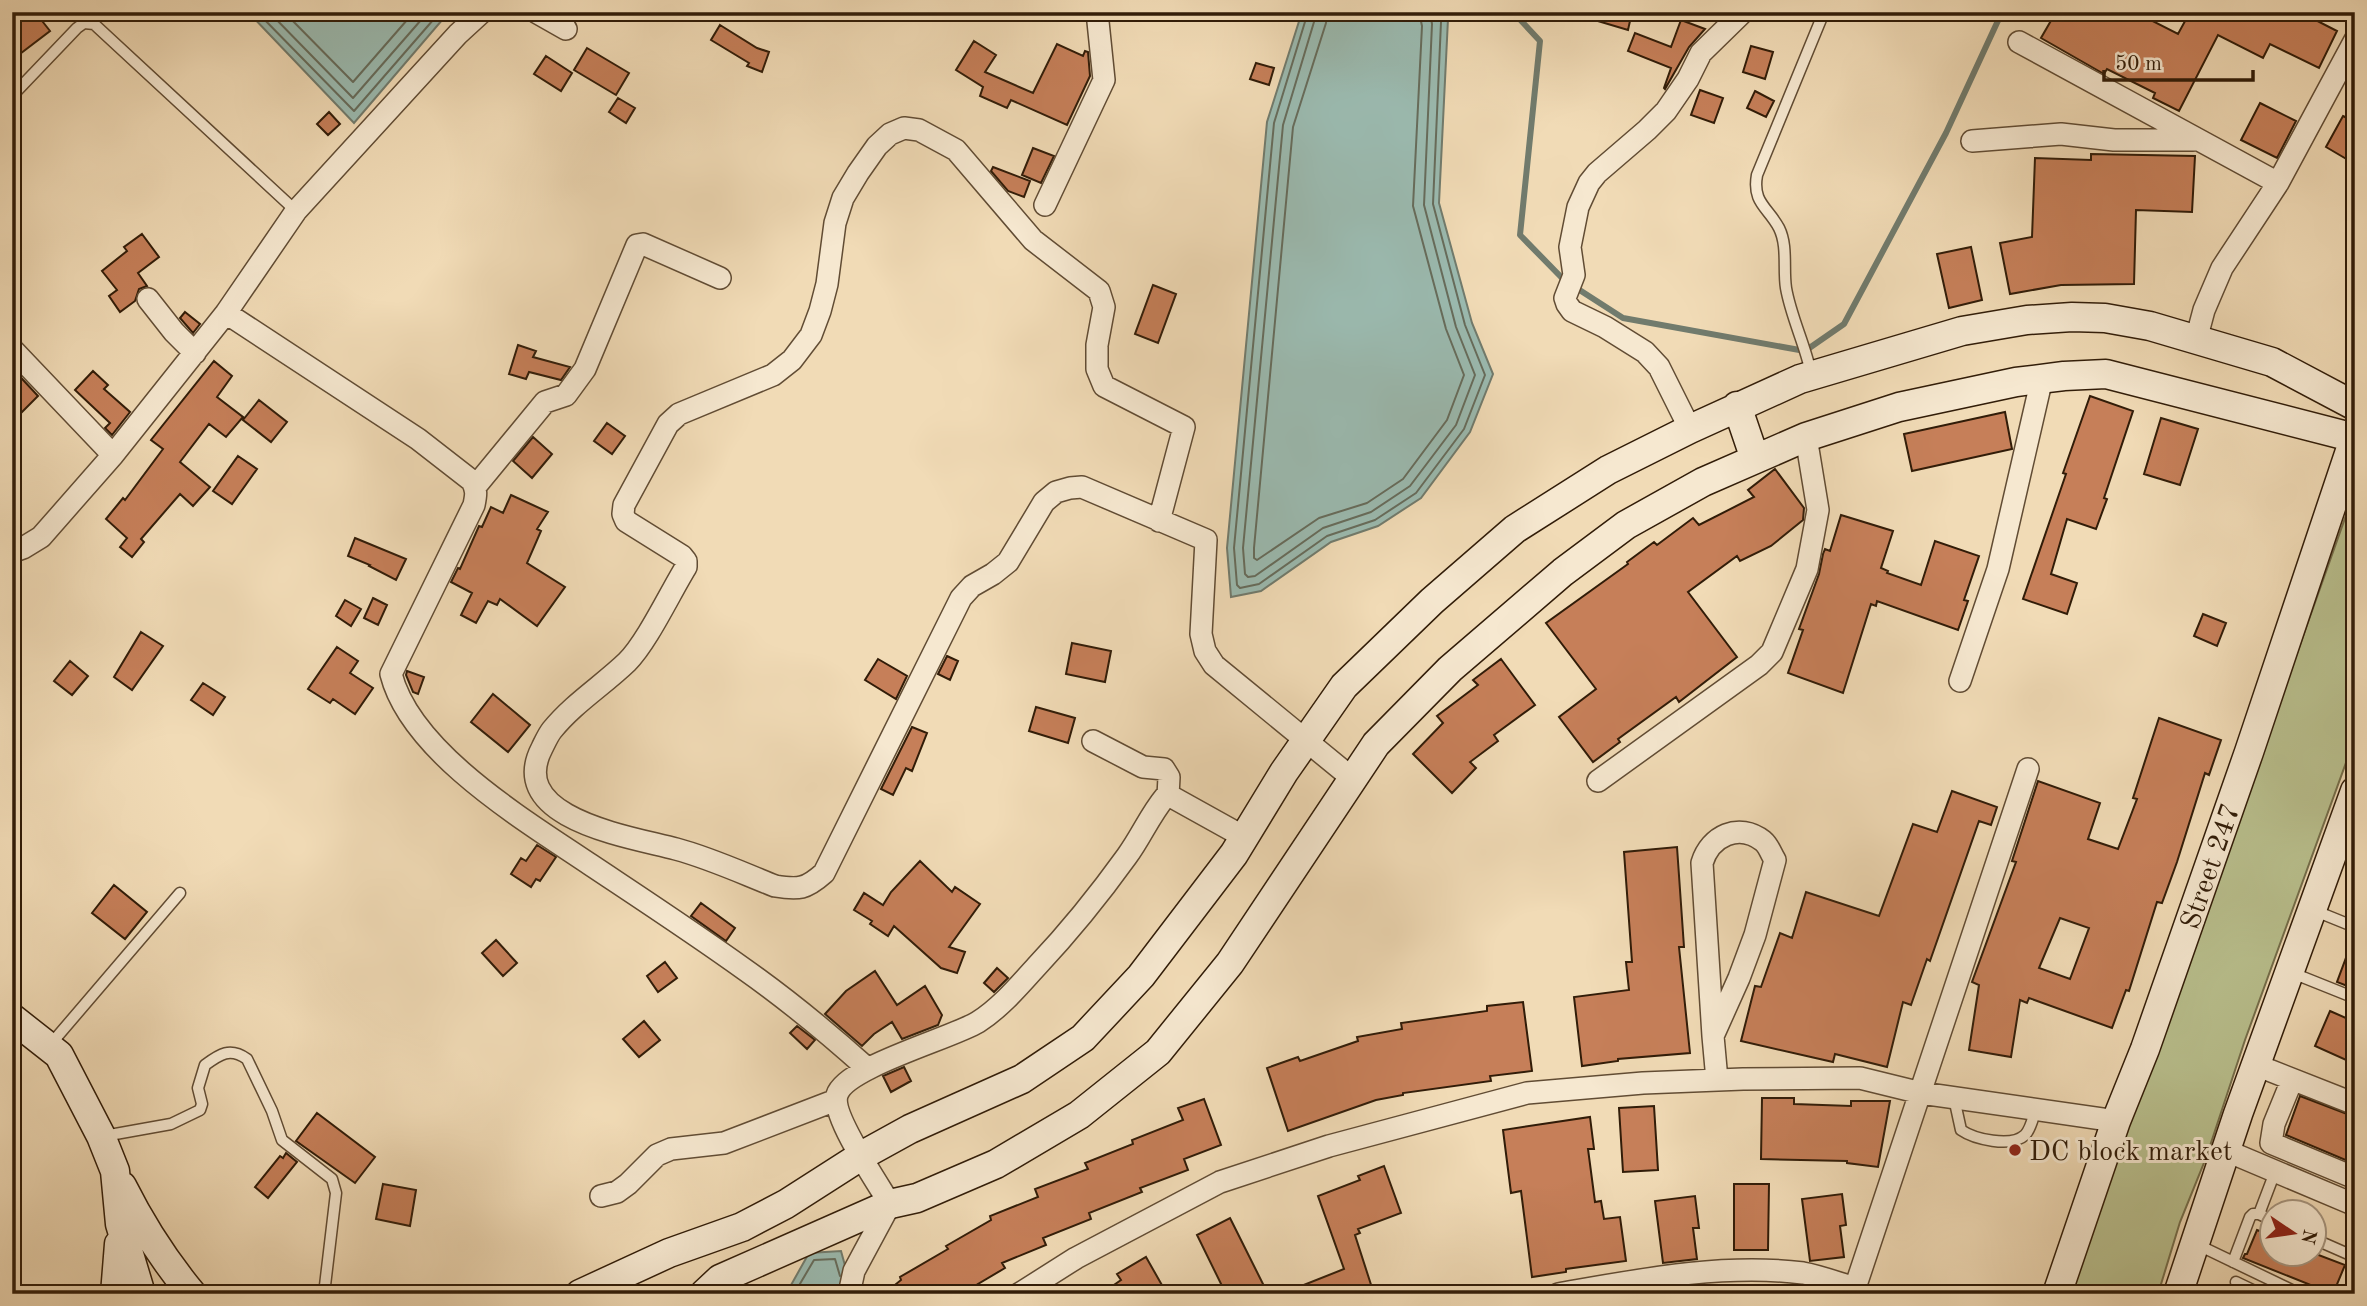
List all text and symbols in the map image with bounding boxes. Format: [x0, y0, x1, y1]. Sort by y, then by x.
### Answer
scale bar [2104, 38, 2253, 82]
text: 50 m [2115, 54, 2162, 75]
street label: Street 247 [2177, 801, 2246, 933]
place label: DC block market [2029, 1139, 2233, 1167]
marker: DC block market [2007, 1142, 2023, 1158]
north arrow [2258, 1198, 2328, 1268]
text: N [2296, 1227, 2318, 1246]

